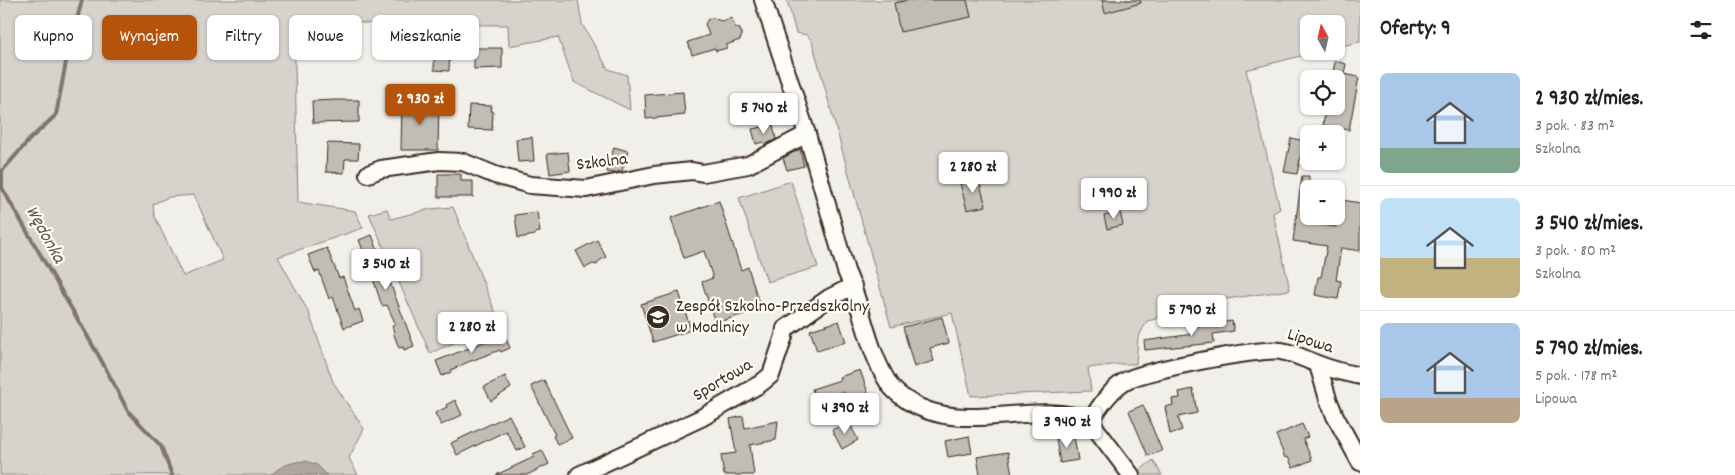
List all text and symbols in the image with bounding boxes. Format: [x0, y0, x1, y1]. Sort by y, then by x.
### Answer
chip: Kupno [15, 15, 92, 60]
chip: Wynajem [102, 15, 197, 60]
chip: Filtry [207, 15, 279, 60]
chip: Nowe [289, 15, 362, 60]
chip: Mieszkanie [372, 15, 479, 60]
north arrow [1300, 15, 1345, 60]
map controls [1300, 15, 1345, 225]
text: Oferty: 9 [1380, 15, 1451, 45]
icon: filters [1687, 16, 1715, 44]
button: locate [1300, 70, 1345, 115]
pin: 2 930 zł [368, 84, 472, 126]
text: 2 930 zł/mies. [1535, 85, 1643, 115]
text: 2 930 zł [396, 88, 444, 111]
pin: 5 740 zł [712, 92, 816, 135]
icon: home [1420, 93, 1480, 153]
text: 5 740 zł [741, 97, 787, 120]
text: 3 pok. · 83 m² [1535, 115, 1614, 138]
button: + [1300, 125, 1345, 170]
text: Szkolna [1535, 138, 1581, 161]
street label: Szkolna [575, 147, 629, 179]
pin: 2 280 zł [921, 152, 1025, 194]
text: 2 280 zł [950, 156, 996, 179]
pin: 1 990 zł [1062, 178, 1166, 220]
button: − [1300, 180, 1345, 225]
text: 1 990 zł [1092, 182, 1136, 205]
water label: Wędonka [17, 201, 71, 270]
text: 3 540 zł/mies. [1535, 210, 1643, 240]
icon: home [1420, 218, 1480, 278]
text: 3 pok. · 80 m² [1535, 240, 1616, 263]
pin: 3 540 zł [334, 248, 438, 291]
text: 3 540 zł [362, 253, 410, 276]
text: Szkolna [1535, 263, 1581, 286]
pin: 5 790 zł [1140, 294, 1244, 337]
place label: Zespół Szkolno-Przedszkolny w Modlnicy [676, 295, 870, 341]
text: 5 790 zł [1168, 299, 1216, 322]
school or university icon: Zespół Szkolno-Przedszkolny w Modlnicy [645, 304, 671, 330]
pin: 2 280 zł [420, 312, 524, 354]
text: 2 280 zł [449, 316, 495, 339]
street label: Lipowa [1284, 323, 1337, 361]
text: 5 790 zł/mies. [1535, 335, 1643, 365]
icon: home [1420, 343, 1480, 403]
street label: Sportowa [688, 353, 758, 409]
text: 5 pok. · 178 m² [1535, 365, 1617, 388]
text: Lipowa [1535, 388, 1577, 411]
pin: 4 390 zł [793, 392, 897, 435]
text: 4 390 zł [821, 397, 869, 420]
pin: 3 940 zł [1015, 406, 1119, 449]
text: 3 940 zł [1043, 411, 1091, 434]

